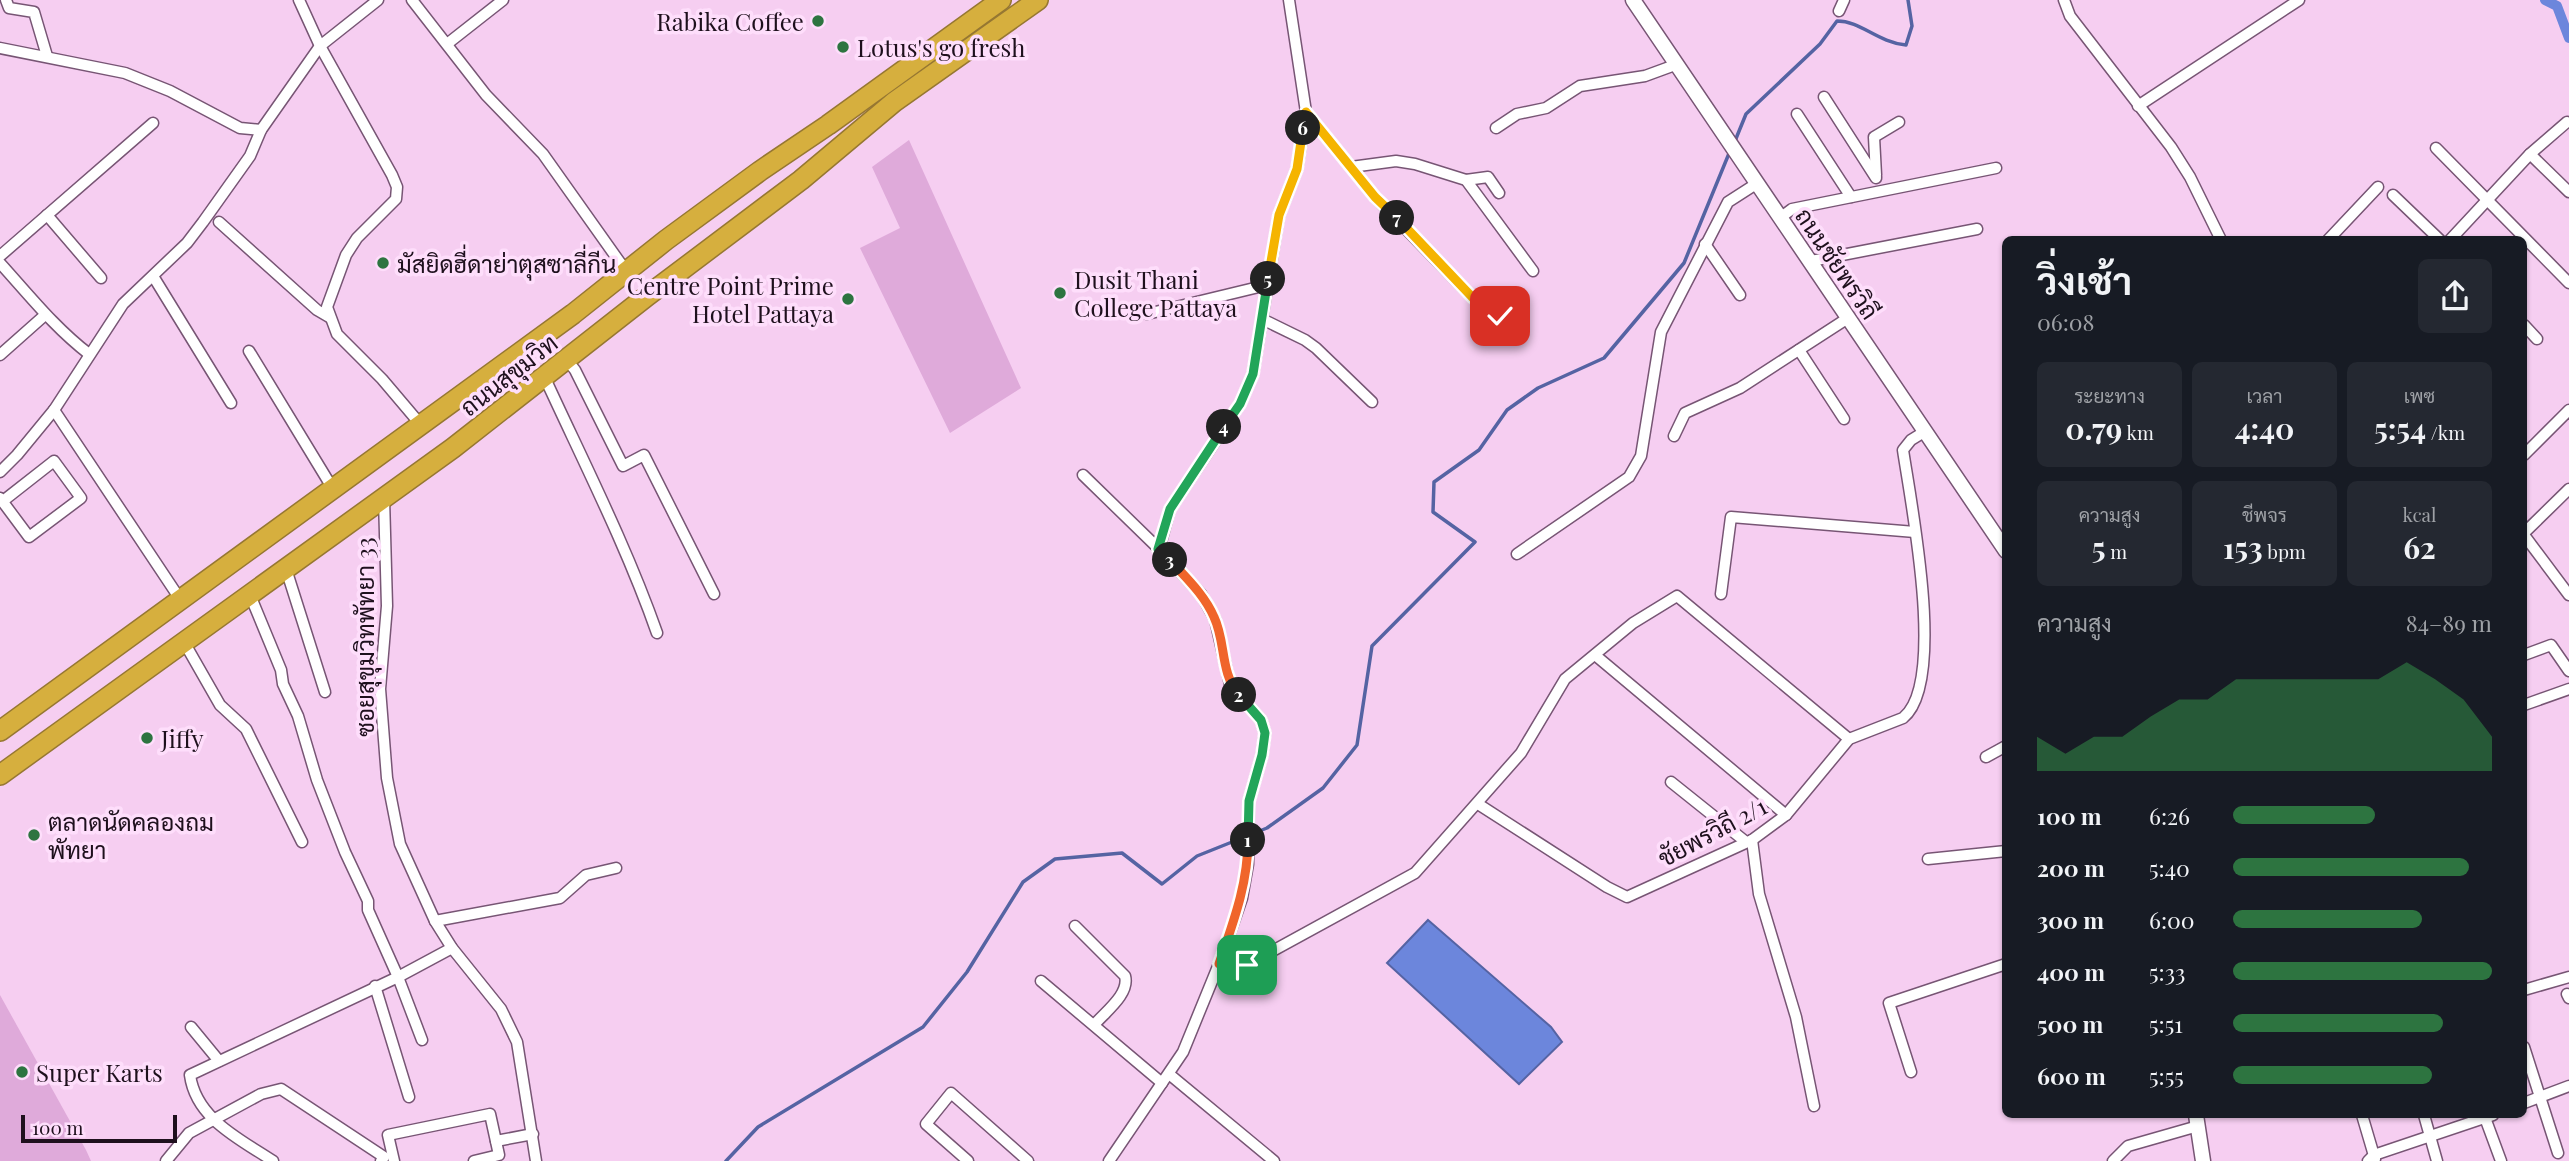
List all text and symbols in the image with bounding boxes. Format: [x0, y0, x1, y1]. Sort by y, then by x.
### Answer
place label: Rabika Coffee [656, 5, 804, 37]
marker: Rabika Coffee [810, 13, 826, 29]
place label: Lotus's go fresh [857, 31, 1025, 63]
marker: Lotus's go fresh [835, 39, 851, 55]
pin: 6 [1286, 110, 1320, 146]
text: 6 [1297, 114, 1308, 140]
pin: 7 [1380, 200, 1414, 235]
street label: ถนนชัยพรวิถี [1789, 201, 1887, 325]
text: 7 [1392, 204, 1401, 230]
place label: มัสยิดฮี่ดาย่าตุสซาลี่กีน [397, 244, 616, 281]
text: วิ่งเช้า [2037, 254, 2132, 305]
marker: มัสยิดฮี่ดาย่าตุสซาลี่กีน [375, 255, 391, 271]
button: share [2418, 259, 2492, 333]
pin: 5 [1250, 262, 1286, 296]
place label: Dusit Thani College Pattaya [1074, 263, 1237, 323]
text: 5 [1263, 265, 1272, 291]
place label: Centre Point Prime Hotel Pattaya [627, 269, 834, 329]
marker: Dusit Thani College Pattaya [1052, 285, 1068, 301]
pin [1470, 286, 1530, 346]
marker: Centre Point Prime Hotel Pattaya [840, 291, 856, 307]
icon: check [1481, 297, 1519, 335]
text: 06:08 [2037, 306, 2095, 337]
street label: ถนนสุขุมวิท [453, 326, 565, 424]
text: ระยะทาง [2074, 382, 2145, 408]
text: เวลา [2247, 382, 2282, 408]
text: เพซ [2404, 382, 2435, 408]
text: 0.79 [2065, 408, 2122, 448]
text: 4:40 [2235, 408, 2294, 448]
text: 5:54 [2374, 408, 2426, 448]
pin: 4 [1206, 410, 1242, 444]
text: 4 [1218, 413, 1229, 439]
text: km [2122, 419, 2154, 445]
text: /km [2426, 419, 2465, 445]
text: ความสูง [2079, 501, 2140, 527]
text: ชีพจร [2242, 501, 2287, 527]
text: kcal [2402, 501, 2437, 527]
text: 5 [2092, 527, 2106, 567]
text: 153 [2223, 527, 2263, 567]
text: 62 [2403, 527, 2436, 567]
street label: ซอยสุขุมวิทพัทยา 33 [348, 537, 382, 737]
text: m [2106, 538, 2127, 564]
text: bpm [2263, 538, 2306, 564]
pin: 3 [1152, 542, 1188, 578]
text: 3 [1165, 546, 1174, 572]
text: ความสูง [2037, 607, 2112, 638]
text: 84–89 m [2406, 607, 2492, 638]
pin: 2 [1222, 678, 1256, 712]
text: 2 [1234, 681, 1243, 707]
place label: Jiffy [160, 722, 204, 754]
marker: Jiffy [139, 730, 155, 746]
street label: ชัยพรวิถี 2/1 [1652, 789, 1772, 873]
text: 100 m [2037, 800, 2102, 831]
text: 6:26 [2149, 800, 2190, 831]
place label: ตลาดนัดคลองถม พัทยา [48, 805, 214, 865]
pin: 1 [1230, 822, 1266, 858]
text: 1 [1244, 826, 1251, 852]
marker: ตลาดนัดคลองถม พัทยา [26, 827, 42, 843]
text: 200 m [2037, 852, 2105, 883]
text: 5:40 [2149, 852, 2190, 883]
text: 300 m [2037, 904, 2104, 935]
text: 6:00 [2149, 904, 2195, 935]
pin [1217, 935, 1277, 995]
icon: arrive [1228, 946, 1266, 984]
text: 400 m [2037, 956, 2105, 987]
text: 5:33 [2149, 956, 2185, 987]
text: 500 m [2037, 1008, 2103, 1039]
text: 5:51 [2149, 1008, 2183, 1039]
place label: Super Karts [36, 1056, 163, 1088]
text: 600 m [2037, 1060, 2106, 1091]
text: 5:55 [2149, 1060, 2184, 1091]
marker: Super Karts [14, 1064, 30, 1080]
scale bar [21, 1112, 177, 1144]
text: 100 m [32, 1114, 83, 1140]

